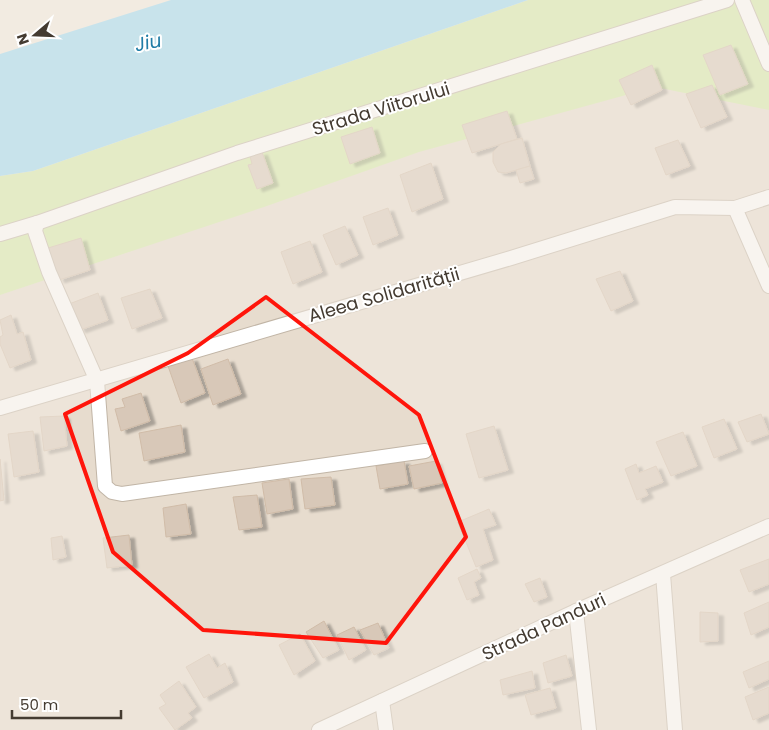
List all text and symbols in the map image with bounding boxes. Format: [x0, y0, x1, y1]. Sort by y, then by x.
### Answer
north arrow [10, 10, 60, 60]
water label: Jiu [132, 27, 164, 58]
text: N [12, 31, 34, 47]
street label: Strada Viitorului [309, 76, 453, 141]
street label: Aleea Solidarității [305, 261, 462, 328]
street label: Strada Panduri [478, 587, 610, 666]
scale bar [12, 688, 121, 720]
text: 50 m [20, 694, 58, 715]

